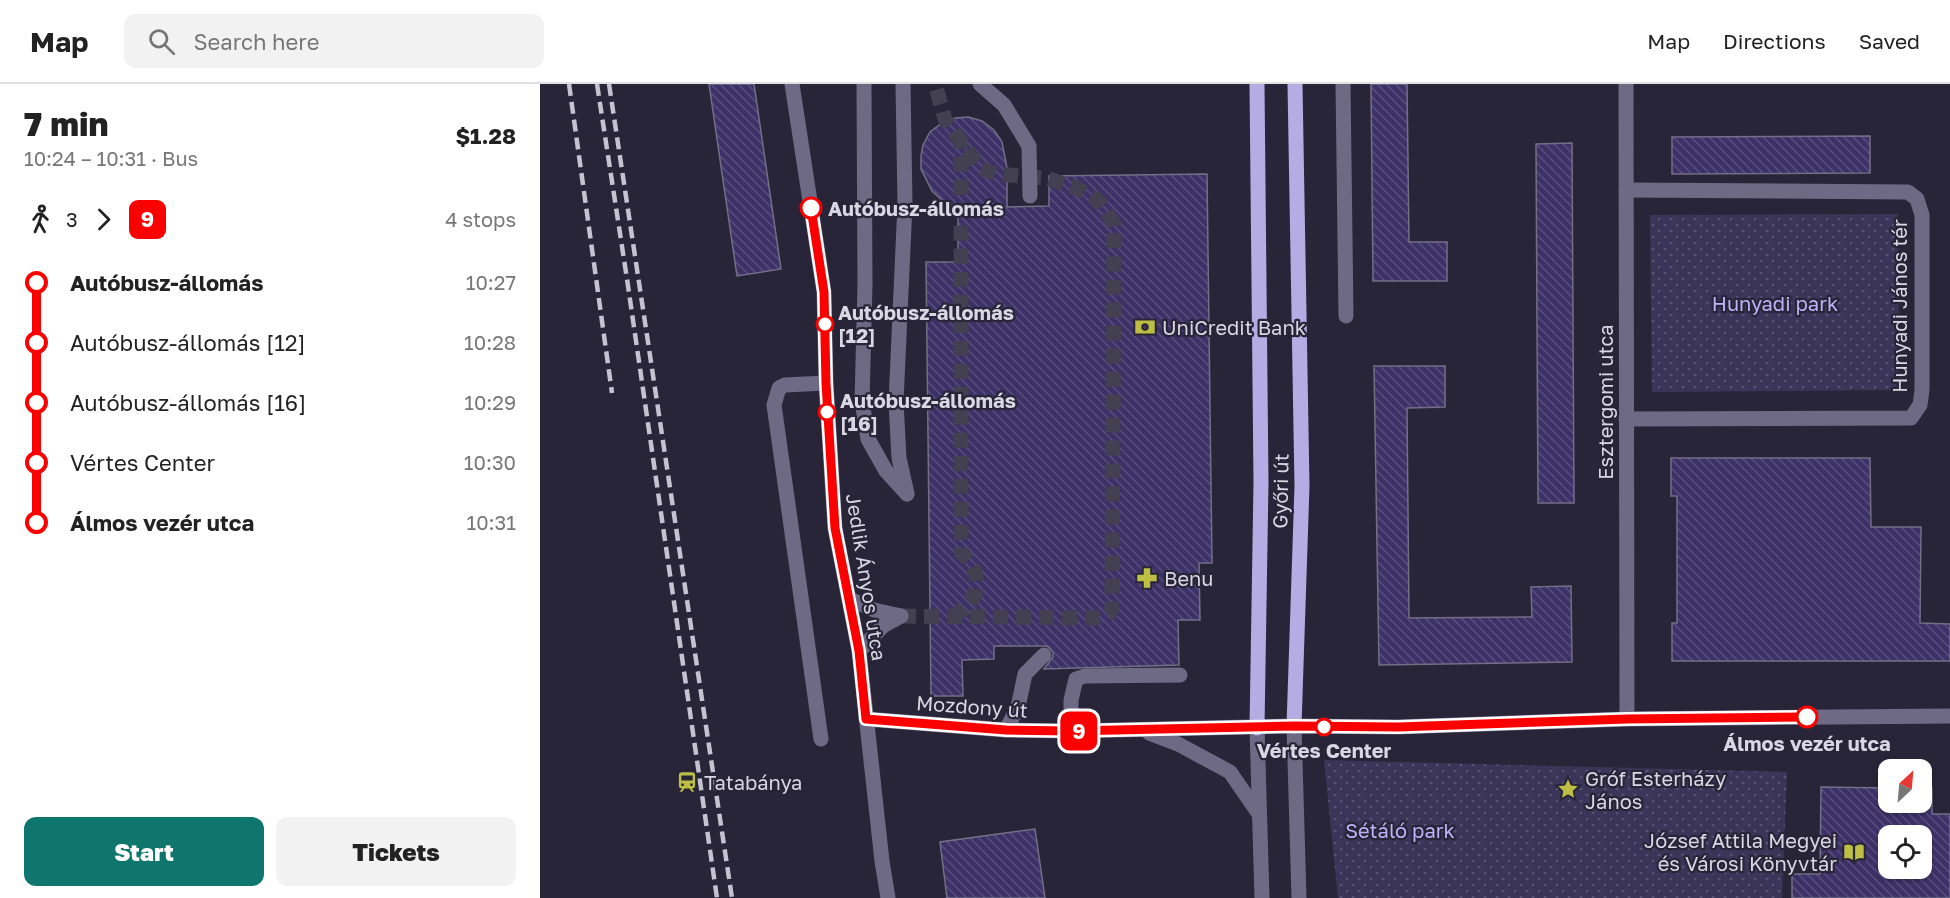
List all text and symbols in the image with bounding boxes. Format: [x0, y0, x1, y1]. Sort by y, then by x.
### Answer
search box [124, 14, 544, 68]
text: Map [30, 25, 88, 58]
icon: search [145, 25, 178, 58]
text: Search here [193, 28, 319, 55]
text: Map [1647, 28, 1690, 54]
text: Directions [1723, 28, 1826, 54]
text: Saved [1859, 28, 1920, 54]
text: 7 min [24, 104, 108, 143]
text: $1.28 [455, 122, 516, 149]
text: 10:24 – 10:31 · Bus [24, 146, 198, 170]
place label: Autóbusz-állomás [828, 196, 1004, 220]
marker: Autóbusz-állomás [800, 197, 822, 219]
icon: walk [24, 203, 57, 236]
icon: forward [87, 203, 120, 236]
text: 9 [141, 206, 154, 232]
text: 3 [66, 207, 78, 231]
text: 4 stops [445, 207, 516, 231]
street label: Hunyadi János tér [1887, 219, 1911, 393]
text: Autóbusz-állomás [70, 269, 263, 296]
text: 10:27 [466, 270, 516, 294]
park label: Hunyadi park [1712, 291, 1838, 315]
place label: Autóbusz-állomás [12] [838, 300, 1014, 347]
marker: Autóbusz-állomás [12] [816, 315, 834, 333]
bank icon: UniCredit Bank [1133, 315, 1157, 339]
place label: UniCredit Bank [1162, 315, 1306, 339]
street label: Esztergomi utca [1593, 324, 1617, 480]
text: Autóbusz-állomás [12] [70, 329, 306, 356]
text: 10:28 [464, 330, 516, 354]
place label: Autóbusz-állomás [16] [840, 388, 1016, 435]
text: Autóbusz-állomás [16] [70, 389, 307, 416]
text: 10:29 [464, 390, 516, 414]
marker: Autóbusz-állomás [16] [818, 403, 836, 421]
text: Vértes Center [70, 449, 215, 476]
text: 10:30 [464, 450, 516, 474]
street label: Győri út [1267, 453, 1293, 529]
street label: Jedlik Ányos utca [842, 492, 892, 662]
text: Álmos vezér utca [70, 509, 254, 536]
text: 10:31 [467, 510, 516, 534]
pharmacy icon: Benu [1135, 566, 1159, 590]
place label: Benu [1164, 566, 1213, 590]
street label: Mozdony út [915, 690, 1029, 722]
marker: Álmos vezér utca [1796, 706, 1818, 728]
line badge: 9 [1060, 712, 1098, 750]
text: 9 [1072, 718, 1086, 744]
marker: Vértes Center [1315, 718, 1333, 736]
place label: Álmos vezér utca [1723, 731, 1891, 755]
place label: Vértes Center [1257, 738, 1392, 762]
north arrow [1878, 759, 1932, 813]
map controls [1878, 759, 1932, 879]
place label: Gróf Esterházy János [1585, 766, 1726, 813]
station icon: Tatabánya [675, 770, 699, 794]
place label: Tatabánya [704, 770, 802, 794]
place icon: Gróf Esterházy János [1556, 777, 1580, 801]
button: Start [24, 817, 264, 886]
button: Tickets [276, 817, 516, 886]
park label: Sétáló park [1345, 818, 1455, 842]
button: locate [1878, 825, 1932, 879]
place label: József Attila Megyei és Városi Könyvtár [1644, 828, 1837, 875]
library icon: József Attila Megyei és Városi Könyvtár [1842, 840, 1866, 864]

